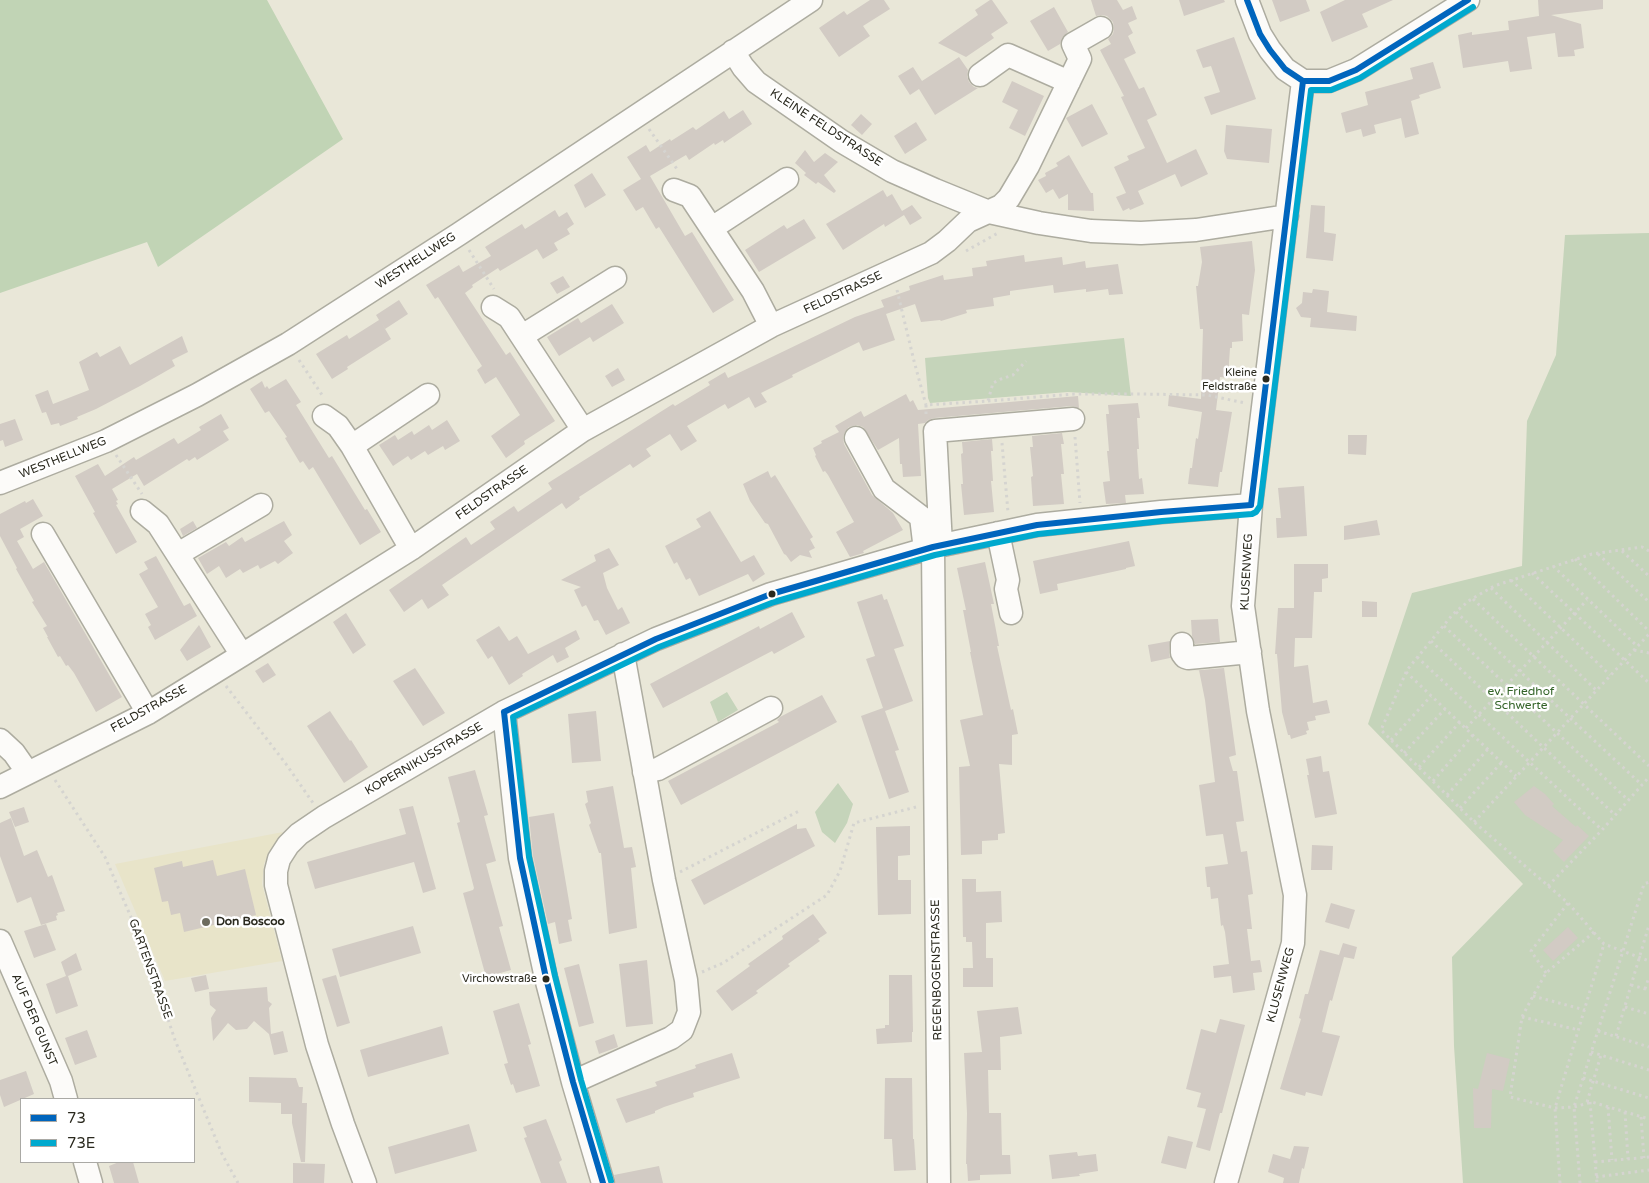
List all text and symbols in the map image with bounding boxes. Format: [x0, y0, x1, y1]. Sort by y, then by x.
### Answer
street label: KLEINE FELDSTRASSE [767, 86, 885, 170]
street label: WESTHELLWEG [373, 230, 459, 292]
street label: FELDSTRASSE [801, 268, 885, 318]
place label: Kleine Feldstraße [1202, 366, 1257, 392]
marker: Kleine Feldstraße [1261, 374, 1271, 384]
street label: WESTHELLWEG [17, 434, 109, 482]
street label: FELDSTRASSE [453, 463, 531, 523]
street label: KLUSENWEG [1238, 533, 1256, 611]
unlabelled marker [767, 589, 777, 599]
street label: FELDSTRASSE [108, 682, 190, 736]
park label: ev. Friedhof Schwerte [1488, 685, 1554, 713]
street label: KOPERNIKUSSTRASSE [363, 719, 485, 799]
street label: REGENBOGENSTRASSE [929, 899, 945, 1041]
place label: Don Boscoo [216, 915, 285, 929]
marker: Don Boscoo [200, 916, 212, 928]
street label: GARTENSTRASSE [125, 917, 175, 1021]
street label: KLUSENWEG [1264, 946, 1298, 1024]
street label: AUF DER GUNST [8, 972, 60, 1068]
place label: Virchowstraße [462, 972, 537, 986]
marker: Virchowstraße [541, 974, 551, 984]
legend [20, 1098, 195, 1163]
text: 73 [67, 1109, 86, 1127]
text: 73E [67, 1134, 95, 1152]

